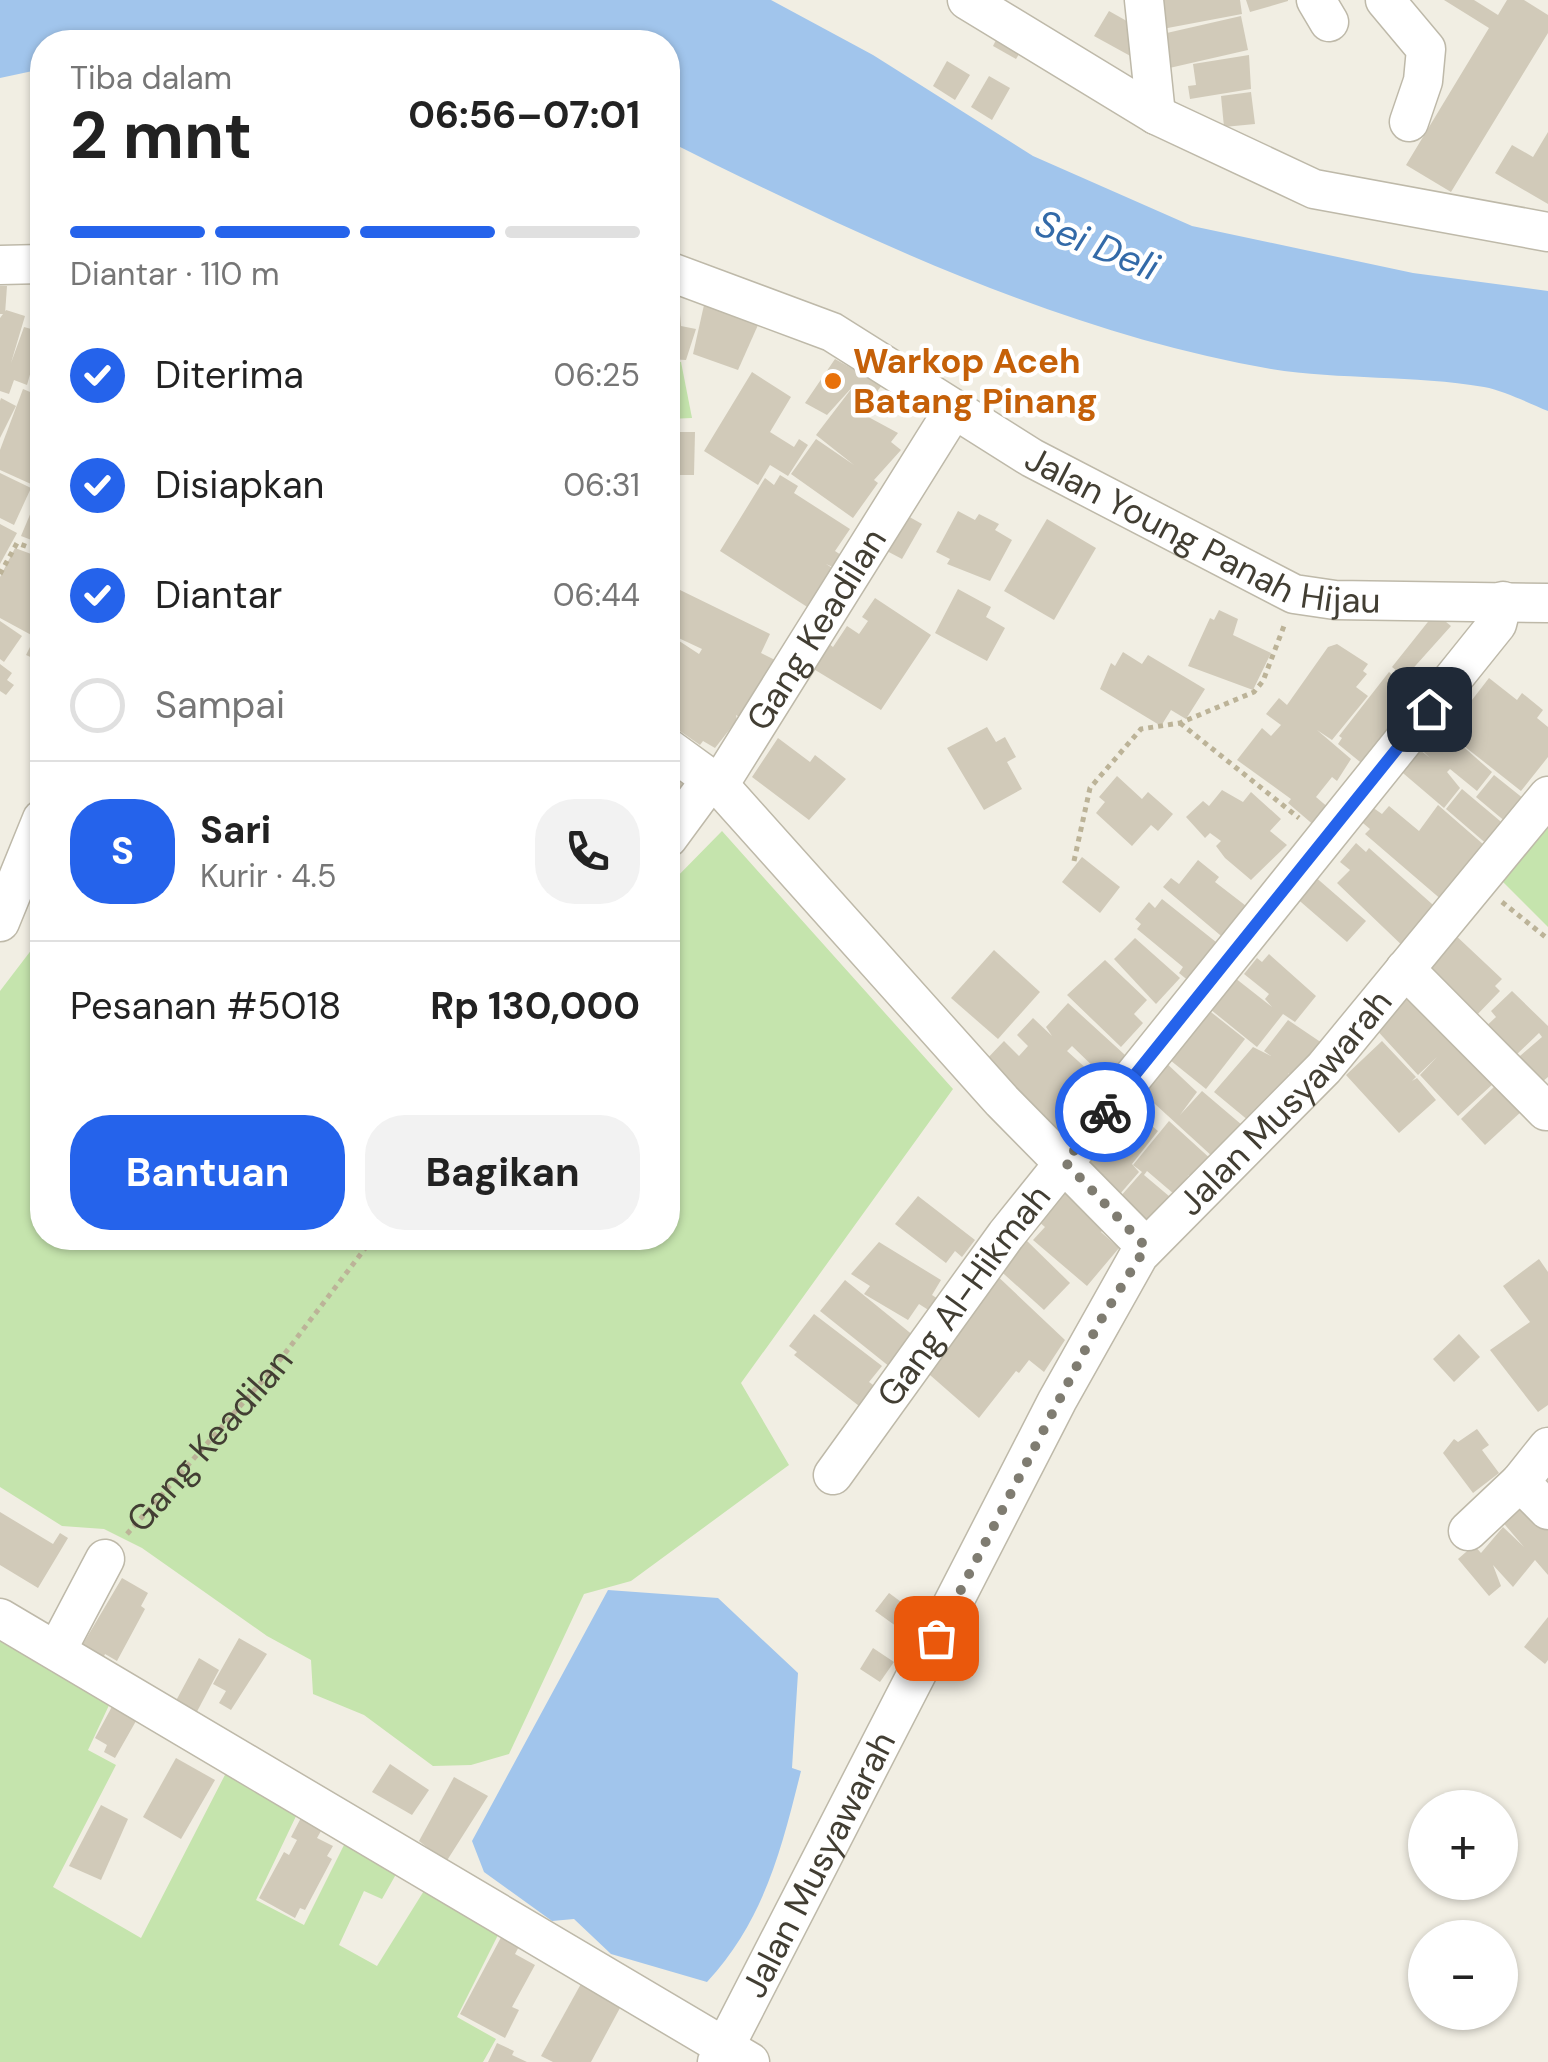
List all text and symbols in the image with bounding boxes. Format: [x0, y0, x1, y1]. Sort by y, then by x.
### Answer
text: Tiba dalam [70, 57, 232, 99]
text: 06:56–07:01 [408, 90, 640, 140]
text: 2 mnt [70, 94, 252, 178]
water label: Sei Deli [1028, 198, 1167, 293]
text: Diantar · 110 m [70, 253, 280, 295]
place label: Warkop Aceh Batang Pinang [853, 338, 1098, 424]
icon: check [70, 348, 125, 403]
text: Diterima [155, 350, 304, 400]
text: 06:25 [554, 354, 640, 396]
marker: Warkop Aceh Batang Pinang [822, 370, 844, 392]
street label: Jalan Young Panah Hijau [1017, 435, 1381, 624]
icon: check [70, 458, 125, 513]
text: Disiapkan [155, 460, 324, 510]
text: 06:31 [563, 464, 640, 506]
street label: Gang Keadilan [736, 520, 897, 739]
icon: check [70, 568, 125, 623]
text: Diantar [155, 570, 282, 620]
text: 06:44 [553, 574, 640, 616]
pin [1387, 667, 1472, 752]
text: Sampai [155, 680, 285, 730]
icon: home [1402, 682, 1457, 737]
button: phone [535, 799, 640, 904]
text: Sari [200, 805, 271, 855]
text: S [111, 826, 134, 876]
text: Kurir · 4.5 [200, 855, 336, 897]
street label: Jalan Musyawarah [1168, 980, 1402, 1225]
text: Pesanan #5018 [70, 981, 341, 1031]
text: Rp 130,000 [430, 981, 640, 1031]
courier [1055, 1062, 1155, 1162]
icon: bike [1078, 1085, 1133, 1140]
button: Bantuan [70, 1115, 345, 1230]
button: Bagikan [365, 1115, 640, 1230]
street label: Gang Al-Hikmah [867, 1175, 1061, 1416]
street label: Gang Keadilan [116, 1339, 303, 1542]
pin [894, 1596, 979, 1681]
icon: bag [909, 1611, 964, 1666]
street label: Jalan Musyawarah [731, 1724, 906, 2006]
map controls [1408, 1790, 1518, 2030]
button: + [1408, 1790, 1518, 1900]
button: − [1408, 1920, 1518, 2030]

